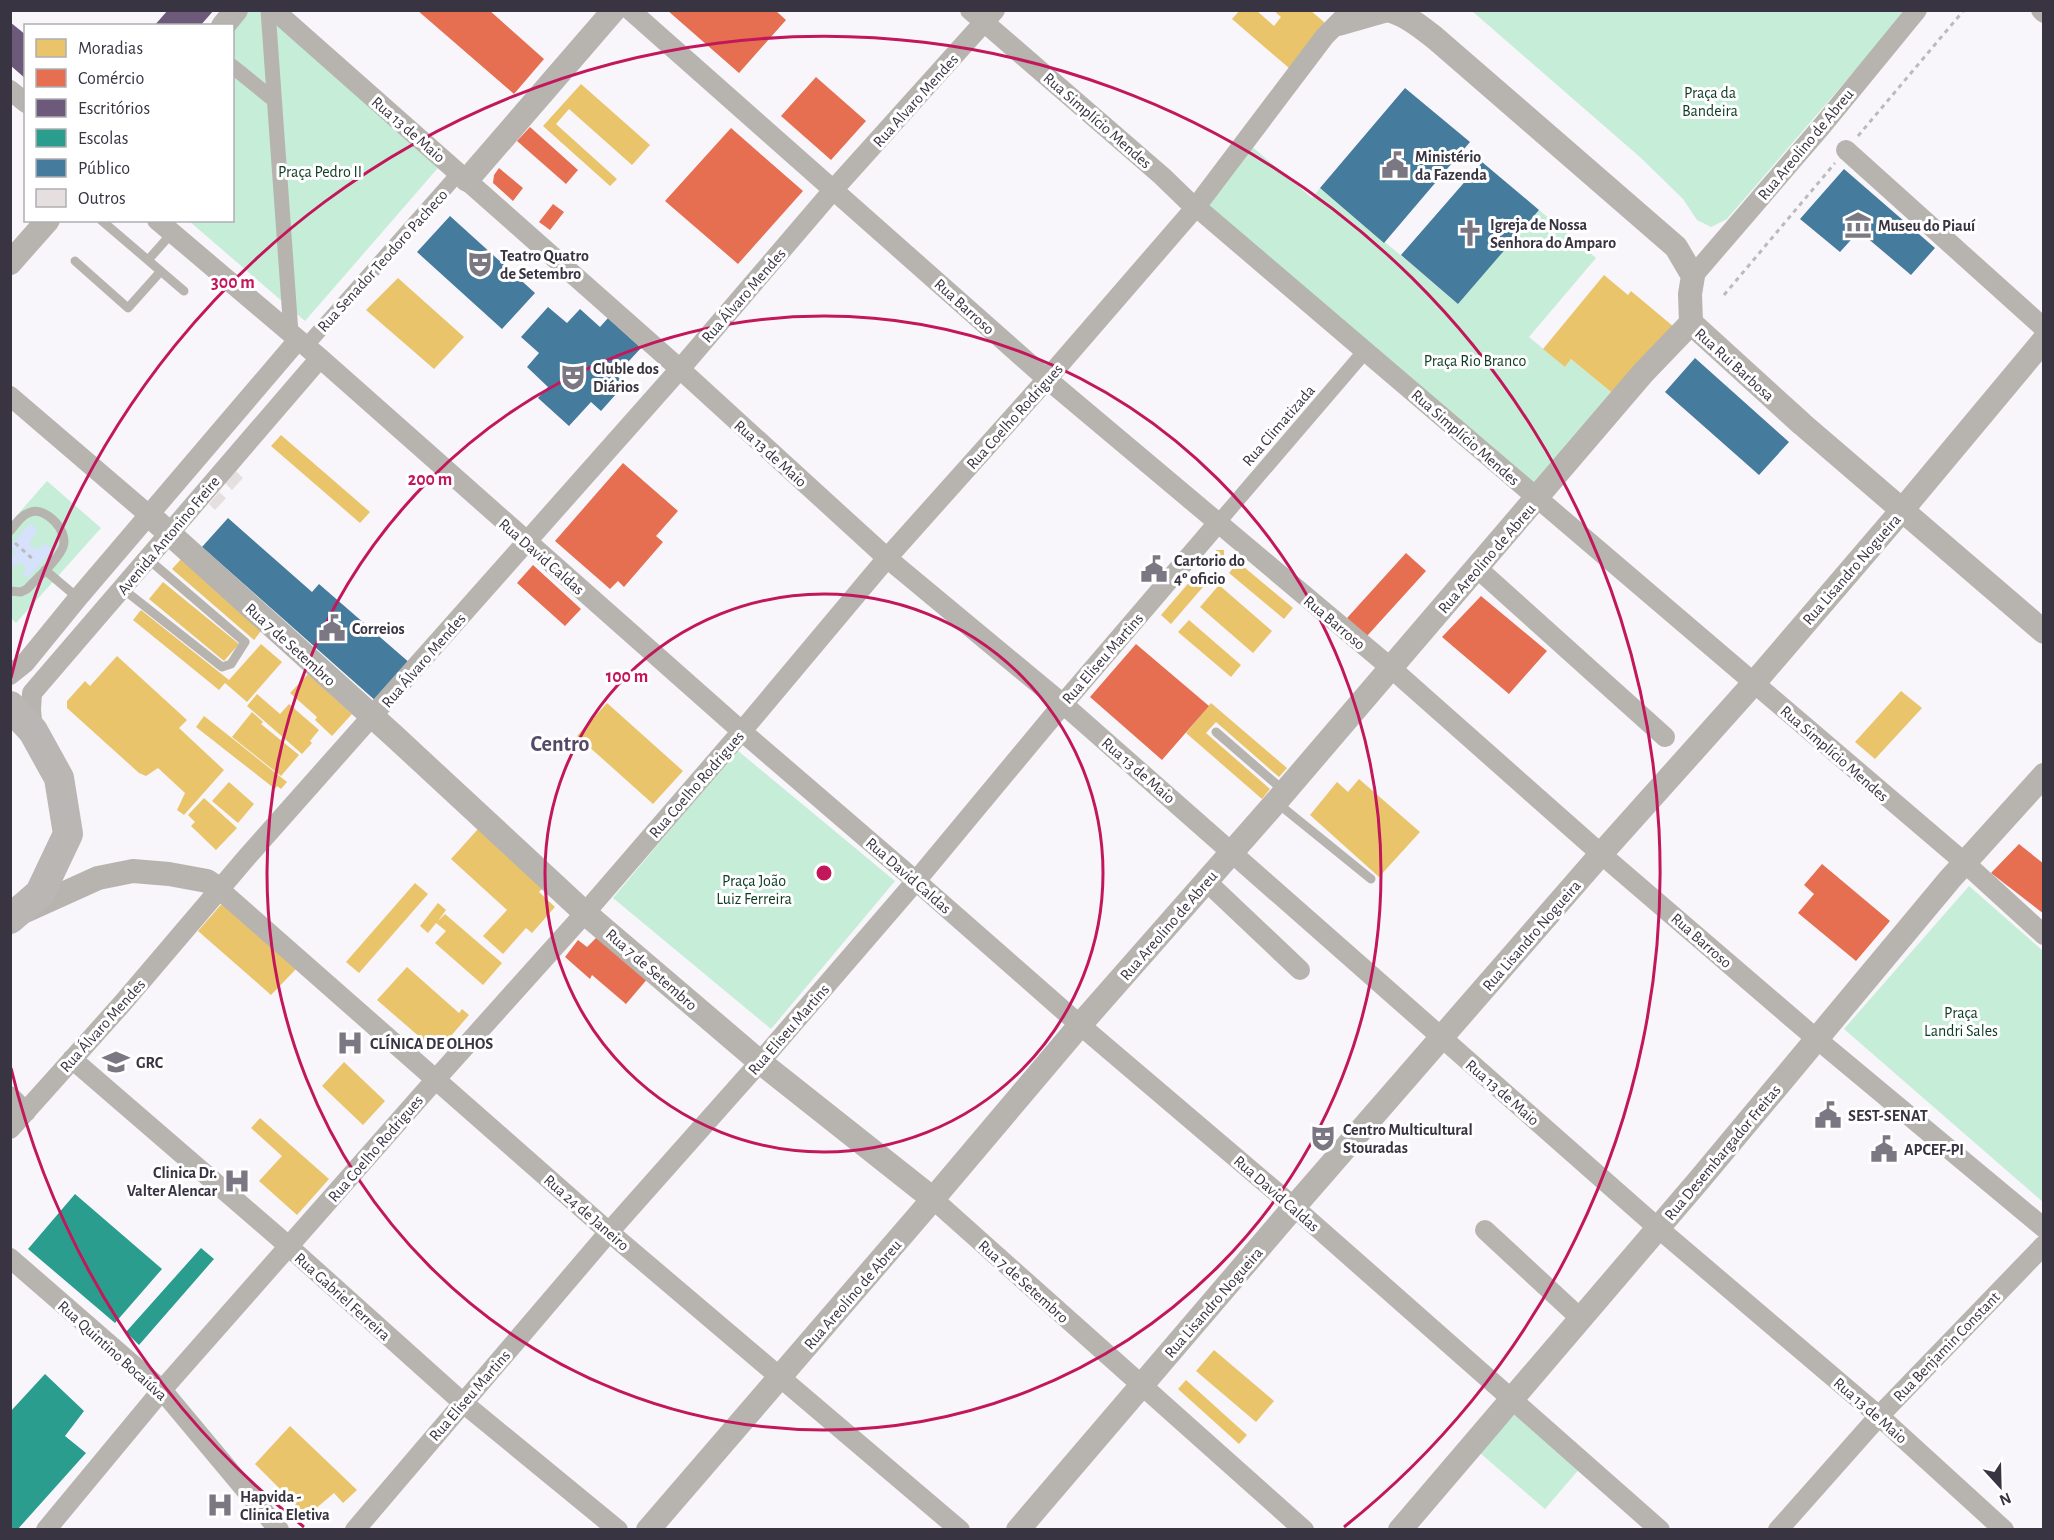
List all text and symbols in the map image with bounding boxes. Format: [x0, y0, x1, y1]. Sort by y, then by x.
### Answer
legend [24, 24, 234, 222]
text: Moradias [78, 40, 143, 58]
street label: Rua Alvaro Mendes [870, 51, 962, 150]
text: Comércio [78, 70, 144, 88]
street label: Rua Simplício Mendes [1040, 70, 1154, 172]
park label: Praça da Bandeira [1682, 85, 1738, 119]
street label: Rua Areolino de Abreu [1755, 86, 1857, 203]
street label: Rua 13 de Maio [369, 94, 448, 166]
text: Escritórios [78, 100, 150, 118]
text: Escolas [78, 130, 129, 148]
place label: Ministério da Fazenda [1415, 149, 1487, 183]
public building icon: Ministério da Fazenda [1380, 150, 1410, 180]
text: Público [78, 160, 130, 178]
park label: Praça Pedro II [278, 164, 362, 180]
street label: Rua Senador Teodoro Pacheco [315, 186, 451, 335]
text: Outros [78, 190, 126, 208]
museum icon: Museu do Piauí [1843, 210, 1873, 240]
place label: Igreja de Nossa Senhora do Amparo [1490, 217, 1616, 251]
church icon: Igreja de Nossa Senhora do Amparo [1455, 218, 1485, 248]
place label: Museu do Piauí [1878, 218, 1976, 234]
street label: Rua Álvaro Mendes [697, 244, 789, 346]
place label: Teatro Quatro de Setembro [500, 248, 589, 282]
theatre icon: Teatro Quatro de Setembro [465, 249, 495, 279]
text: 300 m [211, 274, 255, 292]
street label: Rua Barroso [931, 276, 997, 338]
street label: Rua Rui Barbosa [1692, 325, 1777, 404]
park label: Praça Rio Branco [1424, 353, 1526, 369]
place label: Cluble dos Diários [593, 361, 659, 395]
street label: Rua Coelho Rodrigues [963, 361, 1066, 472]
theatre icon: Cluble dos Diários [558, 362, 588, 392]
street label: Rua Climatizada [1239, 382, 1318, 469]
street label: Rua Simplício Mendes [1408, 387, 1522, 489]
street label: Rua 13 de Maio [731, 417, 810, 490]
text: 200 m [408, 471, 452, 489]
street label: Avenida Antonino Freire [115, 473, 223, 598]
street label: Rua Areolino de Abreu [1435, 501, 1538, 616]
street label: Rua Lisandro Nogueira [1800, 511, 1904, 628]
street label: Rua David Caldas [496, 516, 587, 598]
place label: Cartorio do 4º oficio [1174, 553, 1245, 587]
public building icon: Cartorio do 4º oficio [1139, 554, 1169, 584]
street label: Rua Barroso [1301, 593, 1368, 653]
street label: Rua 7 de Setembro [242, 600, 339, 689]
street label: Rua Álvaro Mendes [377, 609, 469, 711]
street label: Rua Eliseu Martins [1059, 610, 1146, 707]
public building icon: Correios [317, 613, 347, 643]
place label: Correios [352, 621, 405, 637]
text: 100 m [606, 668, 648, 686]
street label: Rua Simplício Mendes [1777, 703, 1891, 805]
street label: Rua Coelho Rodrigues [646, 728, 747, 841]
district label: Centro [530, 733, 590, 755]
street label: Rua 13 de Maio [1099, 735, 1178, 807]
street label: Rua David Caldas [863, 835, 954, 917]
centre of rings [814, 863, 834, 883]
street label: Rua Areolino de Abreu [1117, 868, 1220, 983]
park label: Praça João Luiz Ferreira [716, 873, 792, 907]
street label: Rua Lisandro Nogueira [1480, 877, 1584, 994]
street label: Rua Barroso [1668, 910, 1735, 971]
street label: Rua 7 de Setembro [603, 926, 700, 1014]
street label: Rua Álvaro Mendes [56, 975, 149, 1075]
street label: Rua Eliseu Martins [745, 981, 832, 1078]
park label: Praça Landri Sales [1924, 1005, 1998, 1039]
hospital icon: CLÍNICA DE OLHOS [335, 1028, 365, 1058]
place label: CLÍNICA DE OLHOS [370, 1033, 493, 1052]
school or university icon: GRC [101, 1047, 131, 1077]
place label: GRC [136, 1055, 164, 1071]
street label: Rua 13 de Maio [1463, 1057, 1542, 1129]
street label: Rua Desembargador Freitas [1662, 1082, 1784, 1223]
street label: Rua Coelho Rodrigues [325, 1092, 426, 1205]
public building icon: SEST-SENAT [1813, 1100, 1843, 1130]
place label: SEST-SENAT [1848, 1108, 1928, 1124]
place label: Centro Multicultural Stouradas [1343, 1122, 1473, 1156]
theatre icon: Centro Multicultural Stouradas [1308, 1123, 1338, 1153]
public building icon: APCEF-PI [1869, 1134, 1899, 1164]
place label: APCEF-PI [1904, 1142, 1964, 1158]
street label: Rua David Caldas [1231, 1153, 1322, 1235]
place label: Clinica Dr. Valter Alencar [127, 1165, 217, 1199]
hospital icon: Clinica Dr. Valter Alencar [222, 1166, 252, 1196]
street label: Rua 24 de Janeiro [541, 1172, 632, 1254]
street label: Rua Areolino de Abreu [801, 1237, 904, 1352]
street label: Rua 7 de Setembro [975, 1237, 1072, 1326]
street label: Rua Lisandro Nogueira [1162, 1244, 1266, 1361]
street label: Rua Gabriel Ferreira [292, 1250, 393, 1344]
street label: Rua Benjamin Constant [1890, 1289, 2004, 1405]
street label: Rua Quintino Bocaiúva [54, 1298, 170, 1404]
street label: Rua Eliseu Martins [426, 1347, 513, 1444]
street label: Rua 13 de Maio [1831, 1375, 1910, 1447]
north arrow [1970, 1456, 2030, 1516]
place label: Hapvida - Clinica Eletiva [240, 1489, 330, 1523]
text: N [1997, 1489, 2013, 1508]
hospital icon: Hapvida - Clinica Eletiva [205, 1490, 235, 1520]

